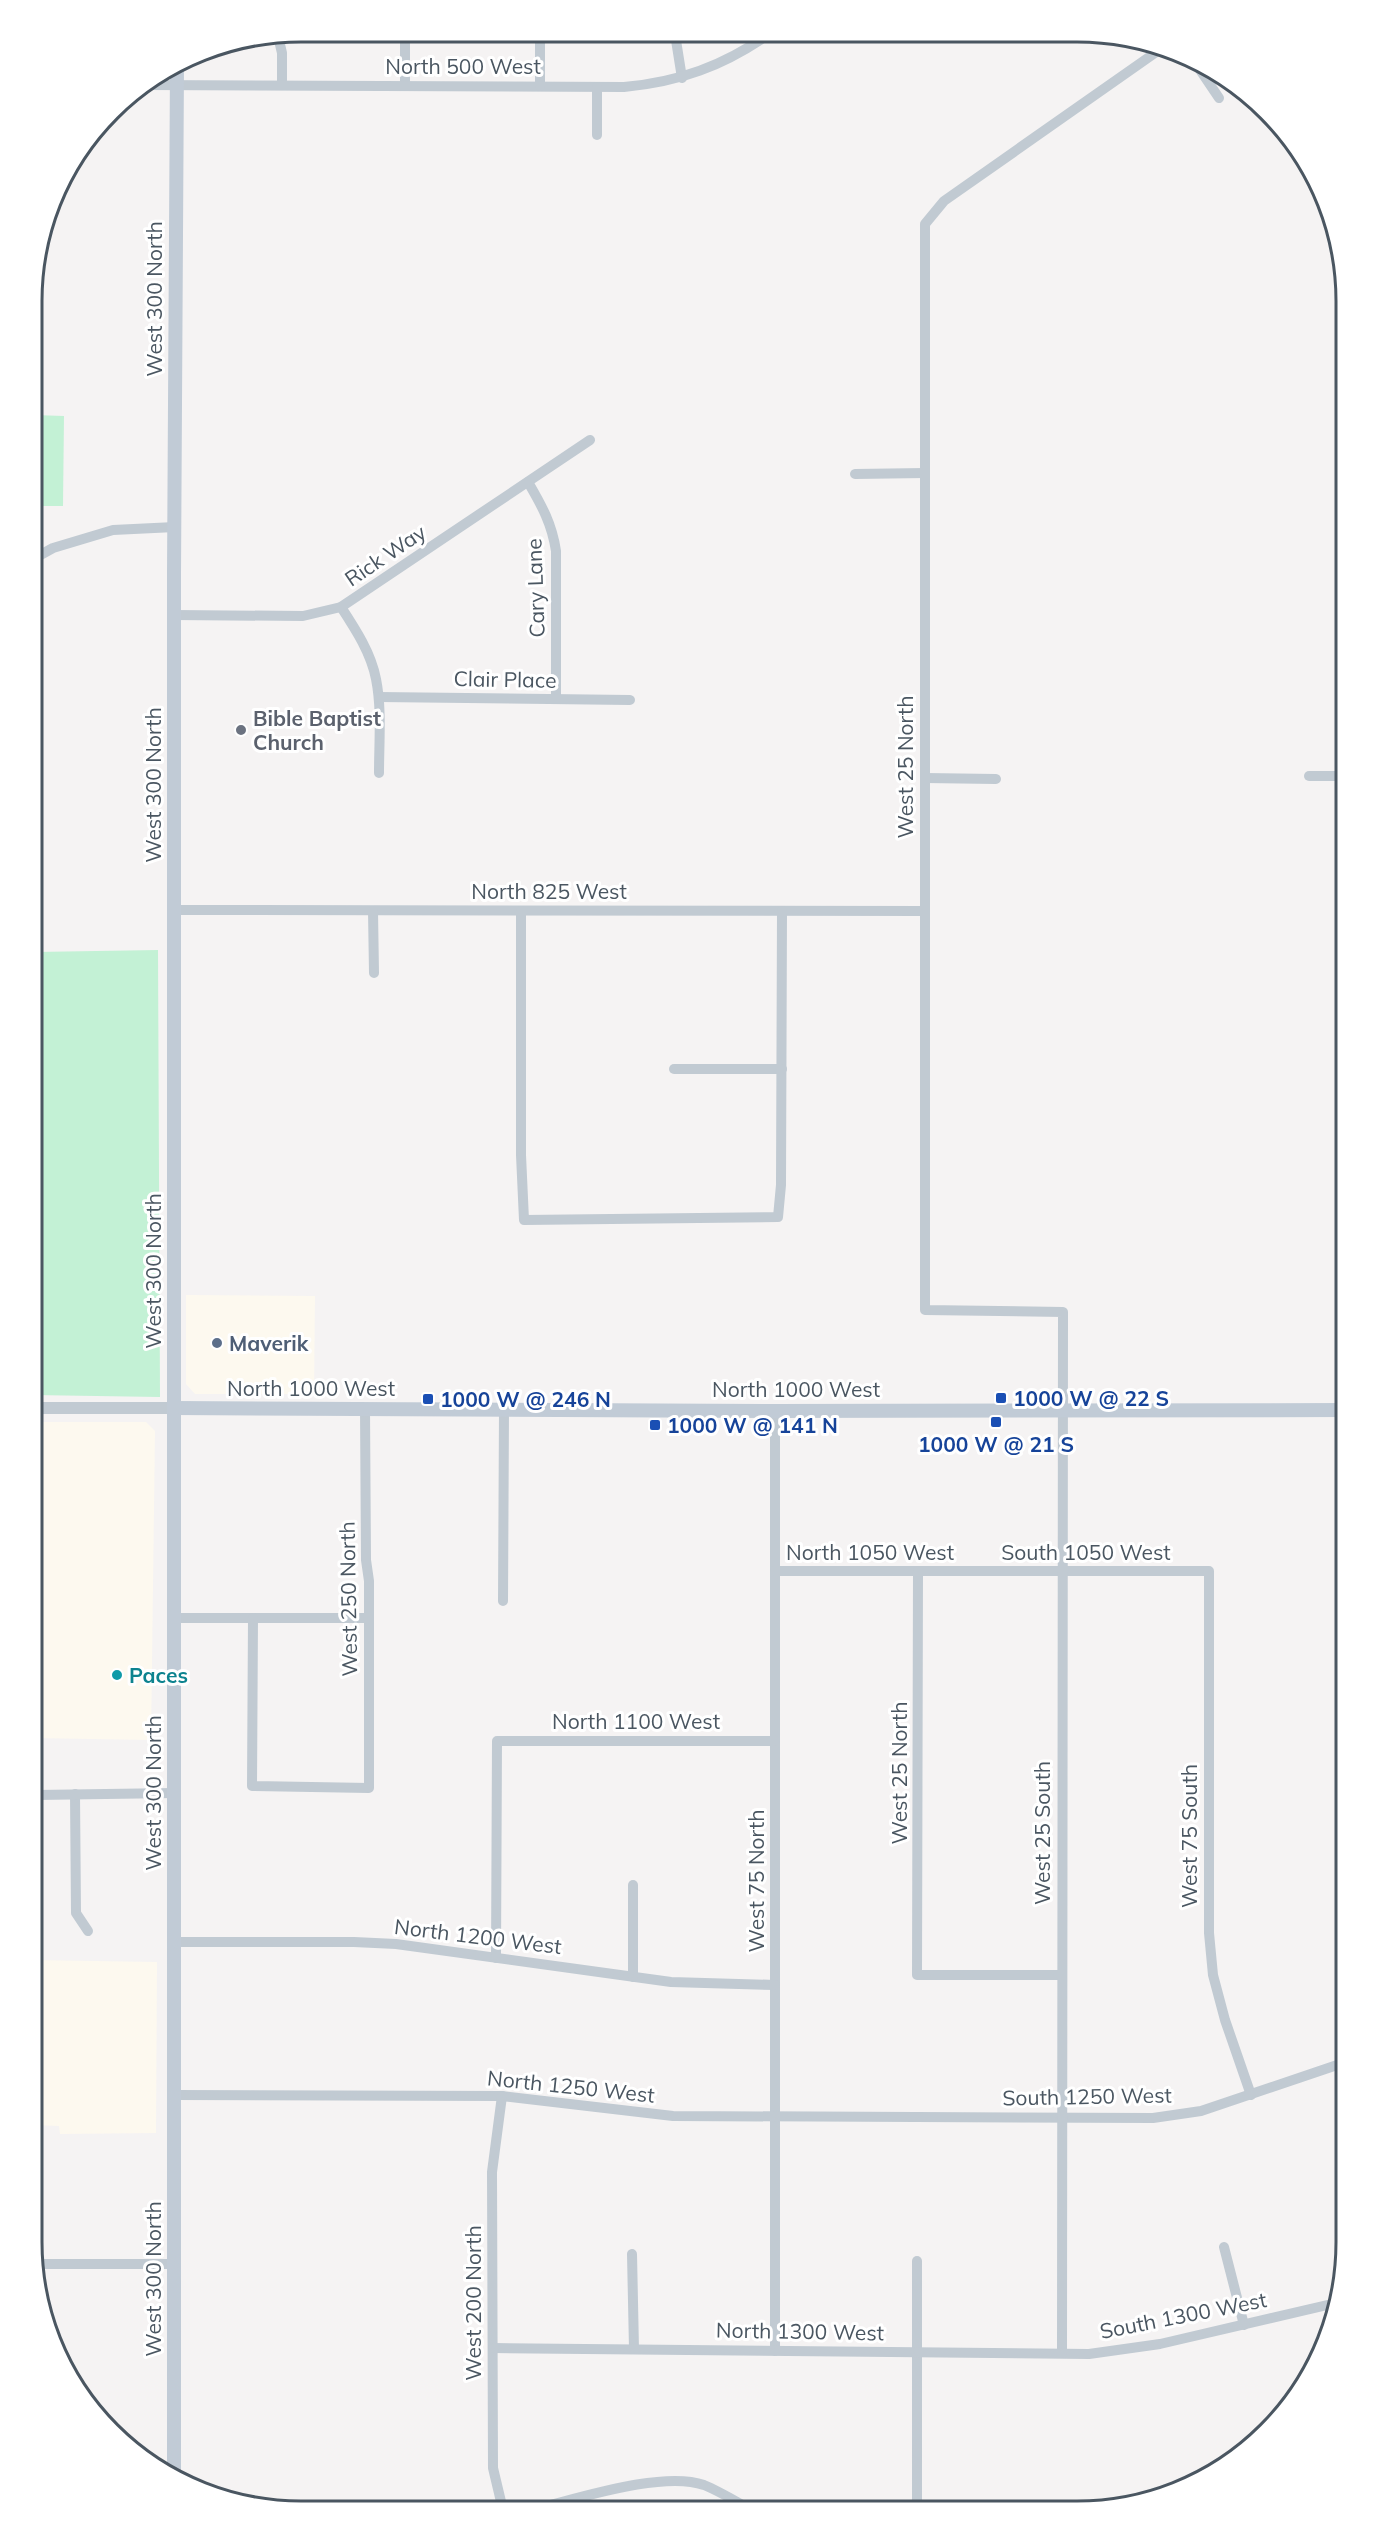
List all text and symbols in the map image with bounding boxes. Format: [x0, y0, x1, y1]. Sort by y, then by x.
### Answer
street label: North 500 West [385, 53, 541, 79]
street label: West 300 North [141, 221, 167, 377]
street label: Rick Way [340, 518, 430, 592]
street label: Cary Lane [520, 538, 550, 638]
street label: Clair Place [453, 665, 557, 693]
street label: West 25 North [892, 696, 918, 838]
place label: Bible Baptist Church [253, 705, 381, 755]
street label: West 300 North [140, 707, 166, 863]
marker: Bible Baptist Church [234, 723, 248, 737]
street label: North 825 West [471, 878, 627, 904]
street label: West 300 North [140, 1193, 166, 1349]
place label: Maverik [229, 1330, 309, 1356]
marker: Maverik [210, 1336, 224, 1350]
street label: North 1000 West [227, 1375, 395, 1401]
street label: North 1000 West [712, 1376, 880, 1402]
place label: 1000 W @ 22 S [1013, 1385, 1169, 1411]
place label: 1000 W @ 246 N [440, 1386, 611, 1412]
marker: 1000 W @ 22 S [994, 1391, 1008, 1405]
marker: 1000 W @ 246 N [421, 1392, 435, 1406]
place label: 1000 W @ 141 N [667, 1412, 838, 1438]
marker: 1000 W @ 21 S [989, 1415, 1003, 1429]
marker: 1000 W @ 141 N [648, 1418, 662, 1432]
place label: 1000 W @ 21 S [918, 1431, 1074, 1457]
street label: West 250 North [334, 1521, 362, 1677]
street label: North 1050 West [786, 1539, 954, 1565]
street label: South 1050 West [1001, 1539, 1171, 1565]
place label: Paces [129, 1662, 188, 1688]
marker: Paces [110, 1668, 124, 1682]
street label: West 25 North [886, 1702, 912, 1844]
street label: North 1100 West [552, 1708, 720, 1734]
street label: West 300 North [140, 1715, 166, 1871]
street label: West 25 South [1029, 1761, 1055, 1905]
street label: West 75 South [1176, 1764, 1202, 1908]
street label: West 75 North [743, 1810, 769, 1952]
street label: North 1200 West [393, 1913, 563, 1959]
street label: North 1250 West [486, 2064, 656, 2108]
street label: South 1250 West [1002, 2082, 1172, 2110]
street label: West 300 North [140, 2201, 166, 2357]
street label: West 200 North [460, 2225, 486, 2381]
street label: South 1300 West [1097, 2286, 1269, 2344]
street label: North 1300 West [716, 2317, 884, 2345]

